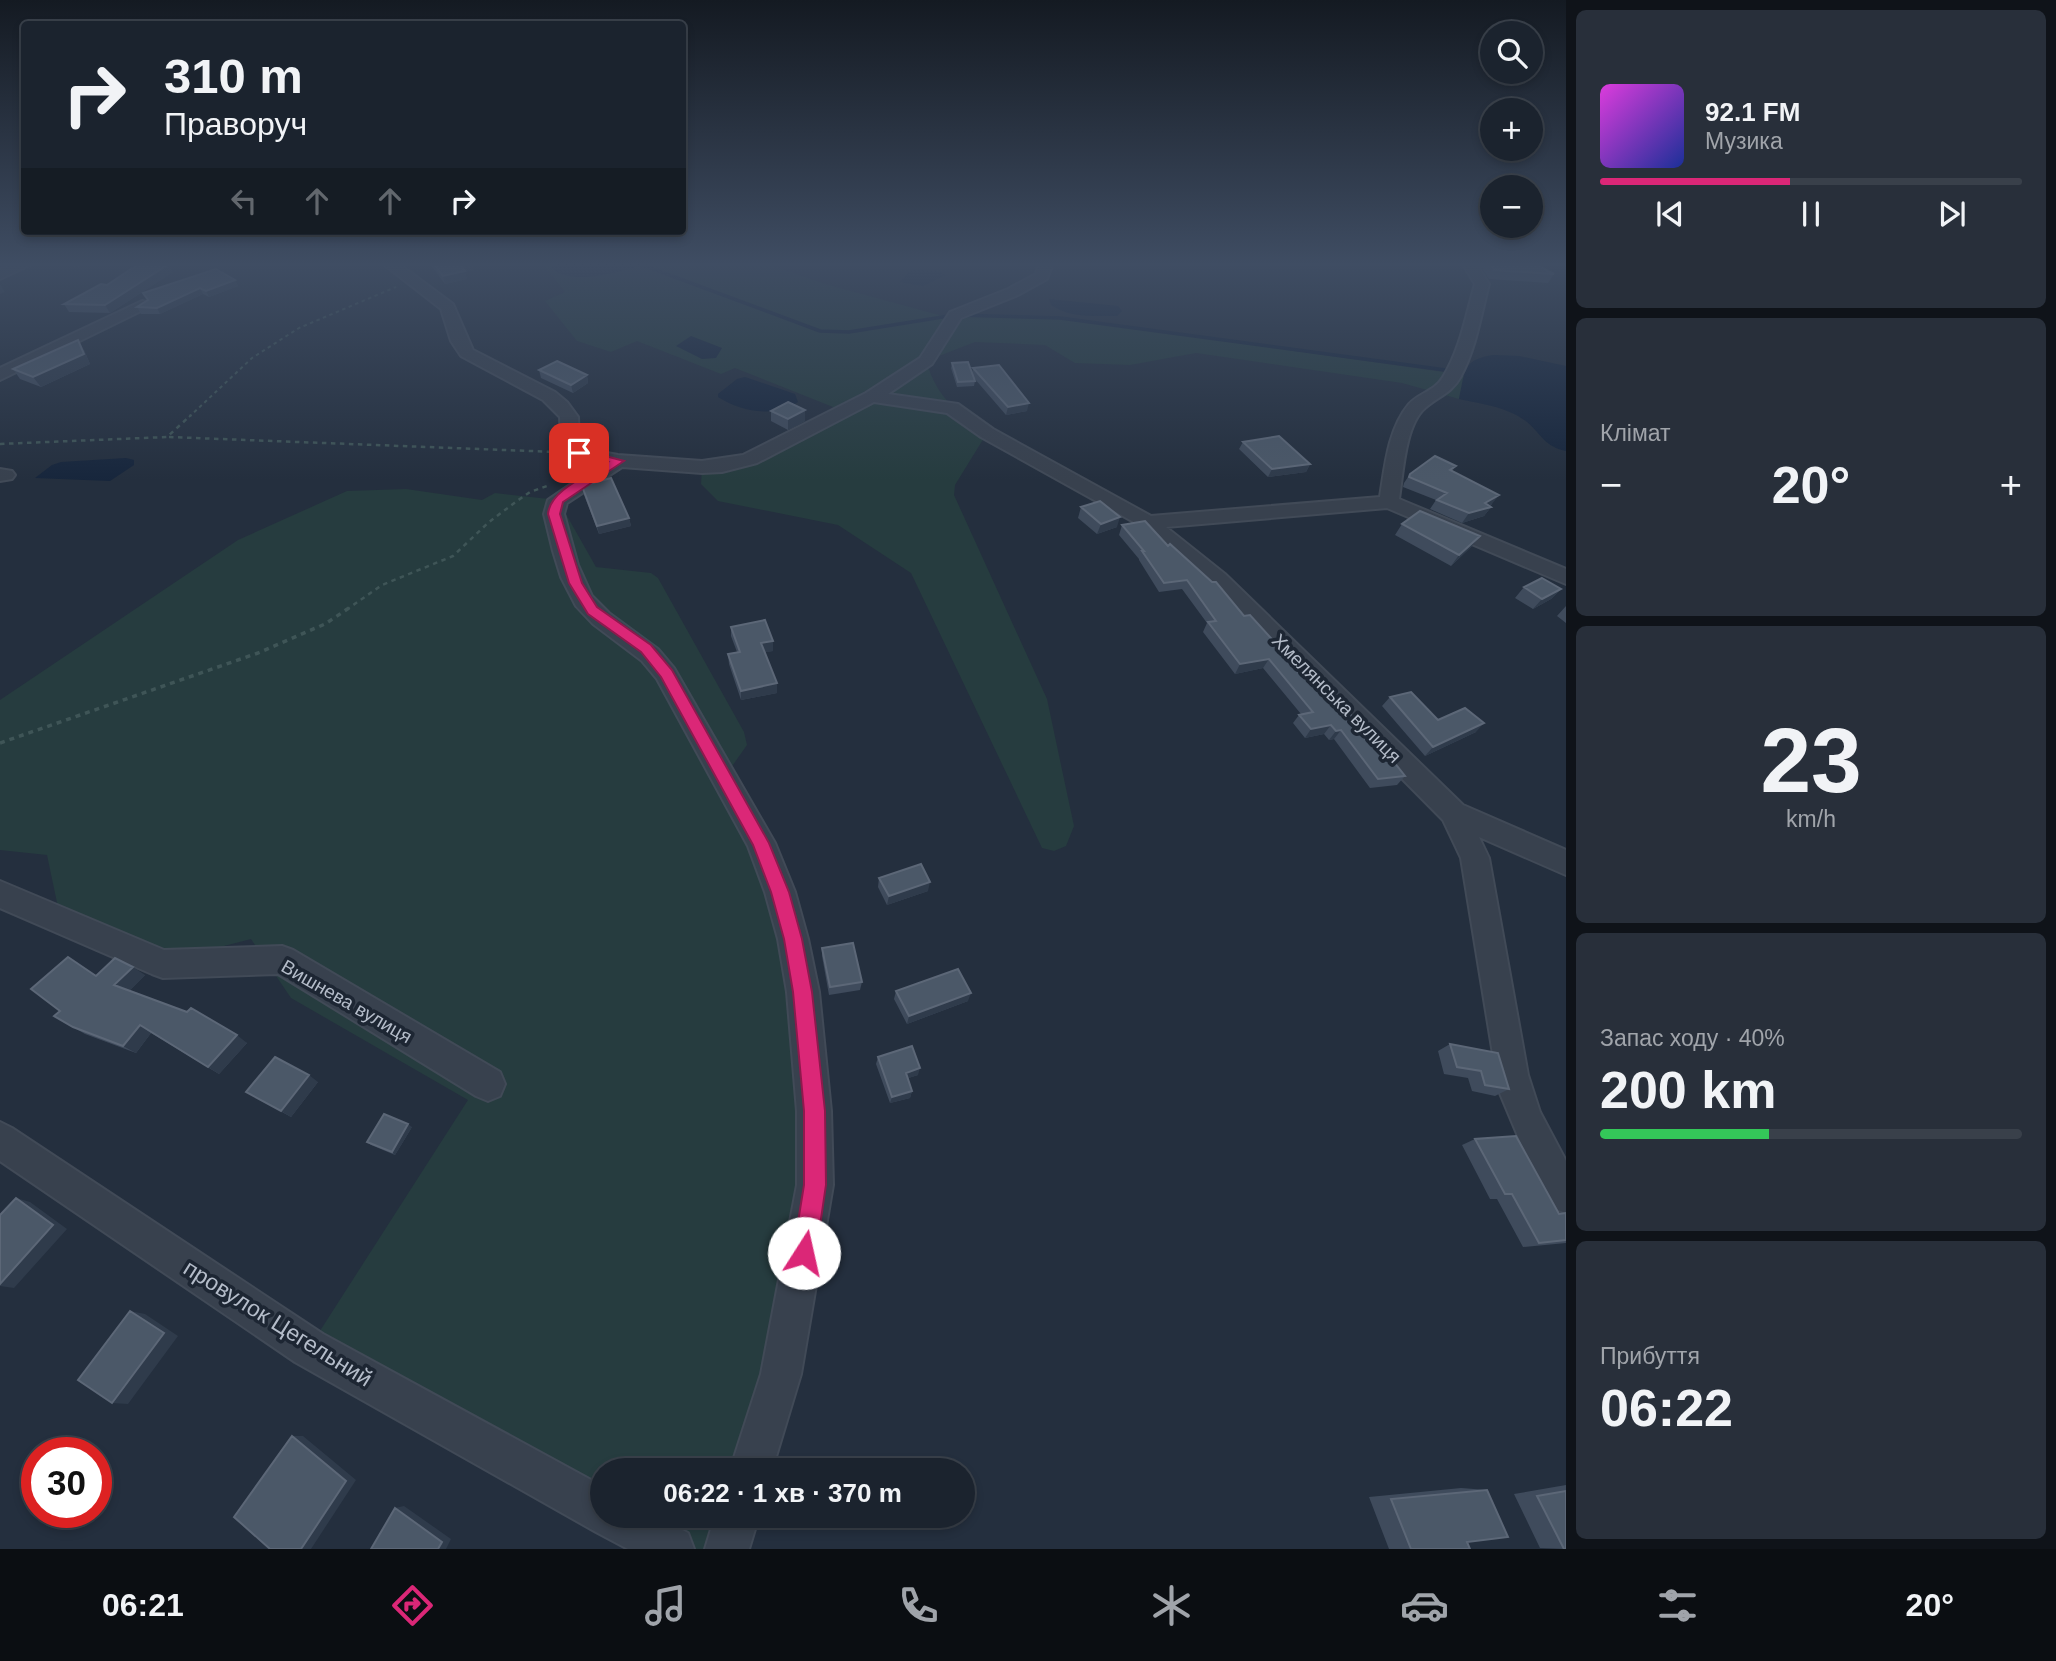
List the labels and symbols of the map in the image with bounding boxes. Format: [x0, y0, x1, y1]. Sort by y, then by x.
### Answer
pin [549, 423, 609, 483]
street label: Хмелянська вулиця [1268, 630, 1405, 767]
street label: Вишнева вулиця [278, 956, 416, 1047]
position arrow [767, 1216, 841, 1290]
street label: провулок Цегельний [179, 1254, 377, 1392]
speed limit sign: 30 [21, 1437, 112, 1528]

